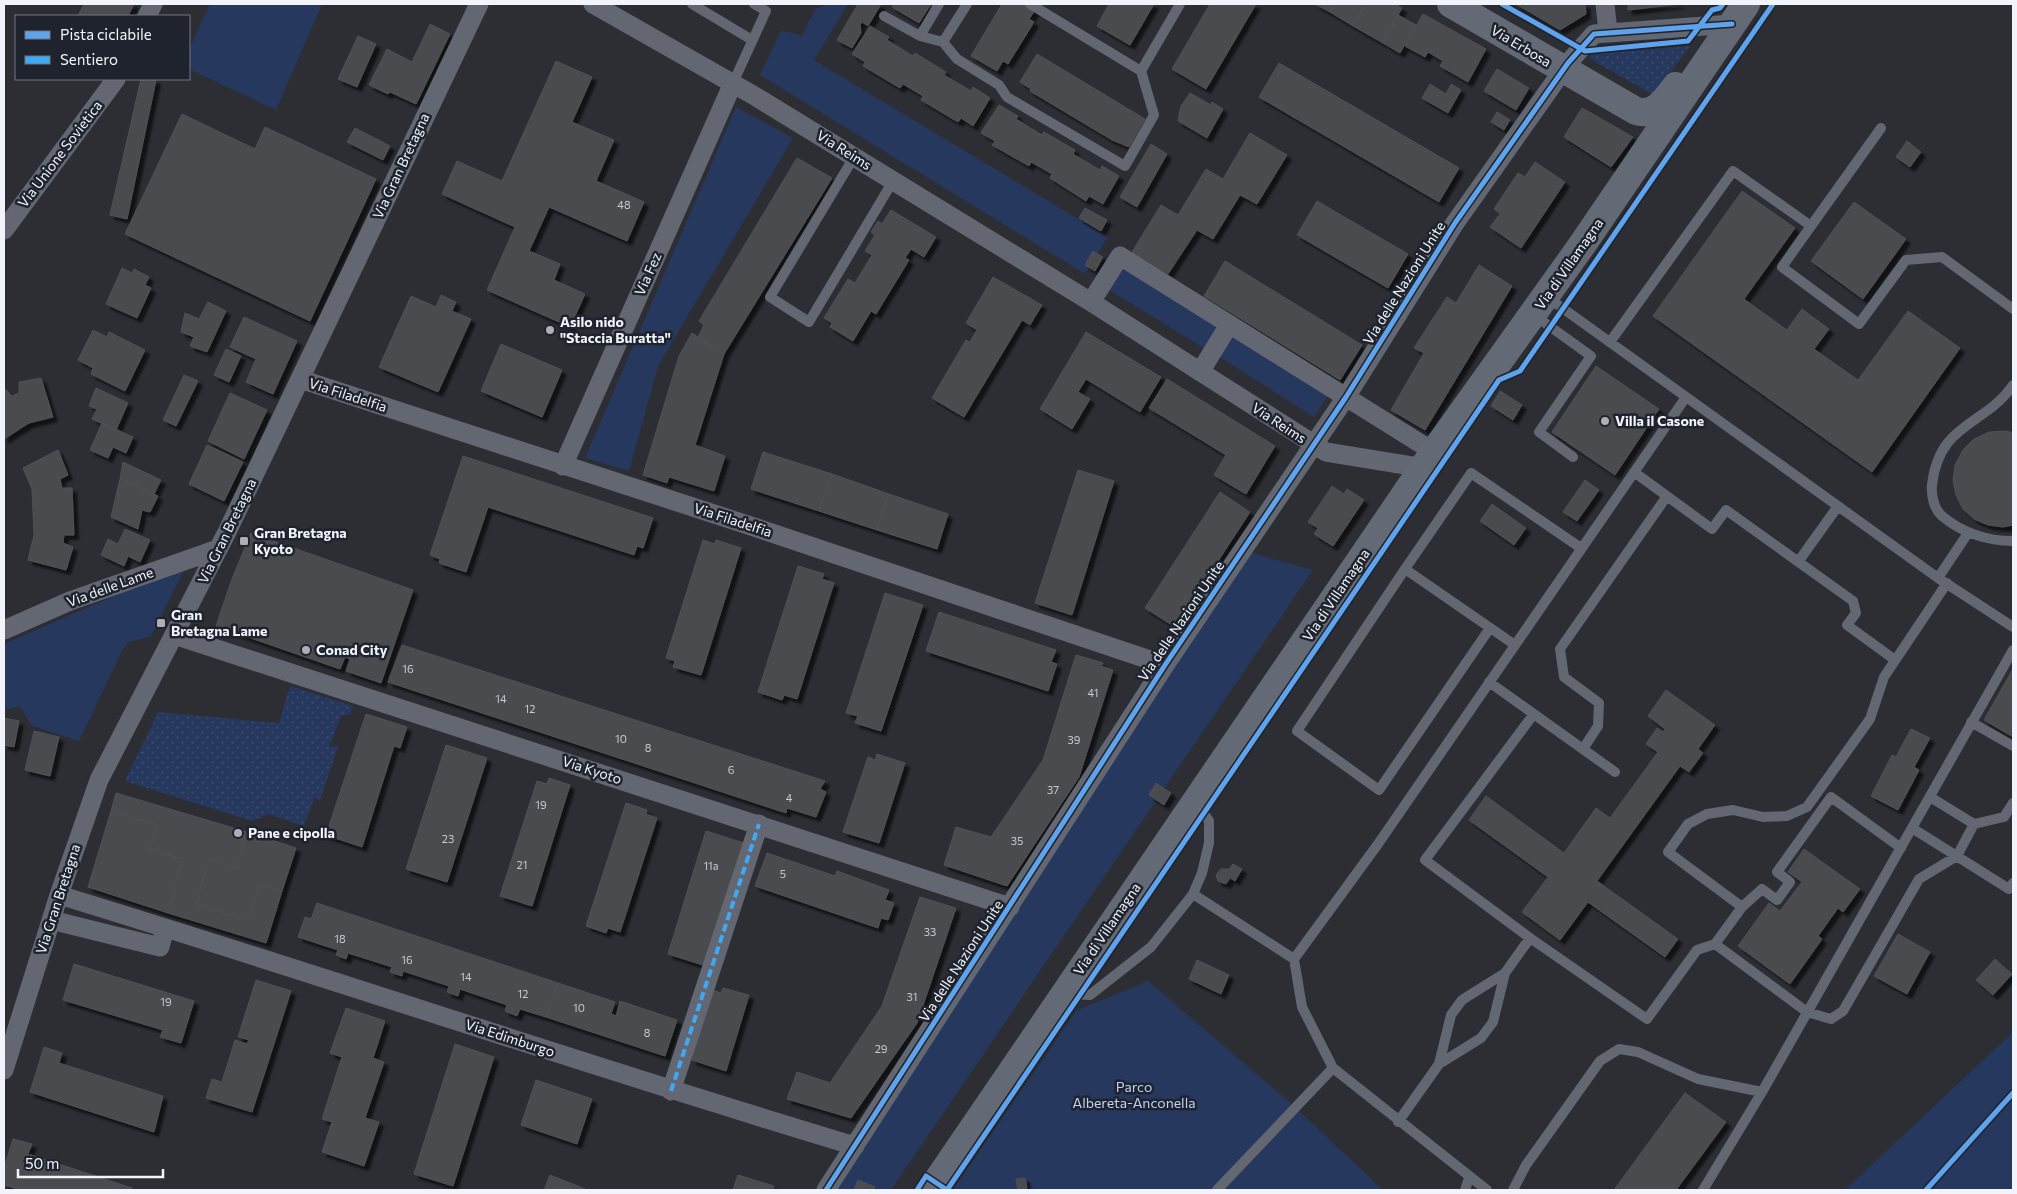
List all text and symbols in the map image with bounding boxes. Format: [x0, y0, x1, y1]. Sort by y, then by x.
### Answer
legend [15, 15, 190, 80]
street label: Via Erbosa [1488, 21, 1554, 70]
text: Pista ciclabile [60, 25, 152, 43]
text: Sentiero [60, 50, 118, 68]
street label: Via Unione Sovietica [14, 97, 105, 211]
street label: Via Gran Bretagna [369, 110, 432, 221]
street label: Via Reims [814, 126, 875, 173]
house number: 48 [617, 198, 631, 211]
street label: Via di Villamagna [1531, 215, 1606, 313]
street label: Via delle Nazioni Unite [1359, 218, 1448, 347]
street label: Via Fez [631, 250, 665, 298]
place label: Asilo nido "Staccia Buratta" [560, 313, 671, 346]
marker: Asilo nido "Staccia Buratta" [544, 324, 556, 336]
street label: Via Filadelfia [307, 374, 389, 415]
street label: Via Reims [1249, 399, 1310, 447]
place label: Villa il Casone [1615, 412, 1704, 429]
marker: Villa il Casone [1599, 415, 1611, 427]
street label: Via Gran Bretagna [194, 476, 259, 586]
street label: Via Filadelfia [692, 499, 774, 540]
place label: Gran Bretagna Kyoto [254, 524, 347, 557]
marker: Gran Bretagna Kyoto [238, 535, 250, 547]
street label: Via di Villamagna [1298, 545, 1373, 644]
street label: Via delle Nazioni Unite [1134, 557, 1227, 684]
street label: Via delle Lame [64, 563, 155, 610]
place label: Gran Bretagna Lame [171, 606, 267, 639]
marker: Gran Bretagna Lame [155, 617, 167, 629]
place label: Conad City [316, 641, 388, 658]
marker: Conad City [300, 644, 312, 656]
house number: 16 [402, 662, 414, 675]
house number: 41 [1088, 686, 1098, 699]
house number: 14 [495, 692, 507, 705]
house number: 12 [525, 702, 535, 715]
house number: 10 [615, 732, 627, 745]
house number: 39 [1068, 733, 1081, 746]
house number: 8 [645, 741, 652, 754]
street label: Via Kyoto [560, 752, 624, 787]
house number: 6 [728, 763, 735, 776]
house number: 37 [1047, 783, 1059, 796]
house number: 4 [786, 791, 793, 804]
house number: 19 [535, 798, 547, 811]
place label: Pane e cipolla [248, 824, 335, 841]
marker: Pane e cipolla [232, 827, 244, 839]
house number: 23 [442, 832, 454, 845]
house number: 35 [1011, 834, 1023, 847]
street label: Via Gran Bretagna [32, 842, 83, 956]
house number: 21 [517, 858, 527, 871]
house number: 11a [703, 859, 719, 872]
house number: 5 [780, 867, 786, 880]
street label: Via di Villamagna [1069, 879, 1144, 978]
street label: Via delle Nazioni Unite [915, 897, 1006, 1025]
house number: 33 [924, 925, 936, 938]
house number: 18 [334, 932, 346, 945]
house number: 16 [401, 953, 413, 966]
house number: 14 [460, 970, 472, 983]
house number: 12 [518, 987, 528, 1000]
house number: 31 [907, 990, 917, 1003]
house number: 19 [160, 995, 172, 1008]
house number: 10 [573, 1001, 585, 1014]
street label: Via Edimburgo [463, 1015, 557, 1060]
house number: 8 [644, 1026, 651, 1039]
house number: 29 [875, 1042, 888, 1055]
park label: Parco Albereta-Anconella [1072, 1078, 1196, 1111]
scale bar [18, 1146, 162, 1178]
text: 50 m [25, 1154, 59, 1172]

